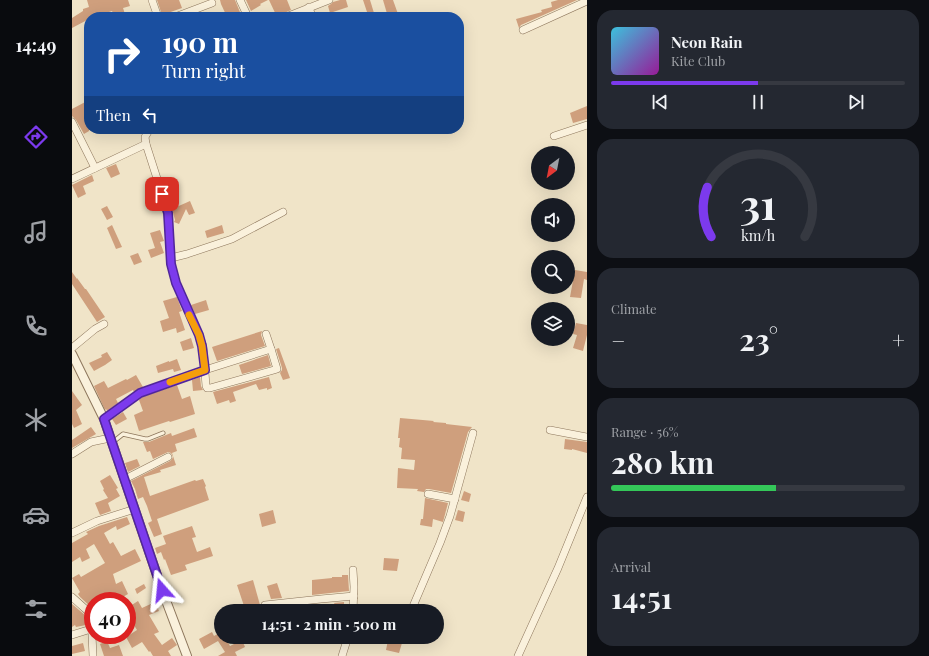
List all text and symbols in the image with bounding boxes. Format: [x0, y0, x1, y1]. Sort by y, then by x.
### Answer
text: 190 m [162, 23, 238, 60]
icon: right [96, 28, 148, 80]
text: Neon Rain [671, 32, 742, 52]
text: 14:49 [15, 33, 57, 57]
text: Kite Club [671, 52, 725, 69]
text: Turn right [162, 59, 245, 83]
icon: previous [649, 91, 671, 113]
icon: pause [747, 91, 769, 113]
icon: next [845, 91, 867, 113]
icon: left [139, 104, 161, 126]
text: Then [96, 105, 131, 125]
icon: directions [22, 123, 50, 151]
north arrow [531, 146, 575, 190]
map controls [531, 146, 575, 346]
text: 31 [740, 175, 776, 230]
pin [145, 177, 179, 211]
icon: arrive [151, 183, 173, 205]
button: sound [531, 198, 575, 242]
icon: music [22, 218, 50, 246]
text: km/h [741, 225, 776, 244]
button: search [531, 250, 575, 294]
text: Climate [611, 300, 657, 317]
button: layers [531, 302, 575, 346]
icon: phone [22, 312, 50, 340]
text: 23° [739, 319, 778, 359]
text: − [611, 325, 625, 355]
text: + [892, 325, 905, 355]
icon: climate [22, 406, 50, 434]
text: Range · 56% [611, 423, 679, 440]
text: 280 km [611, 442, 714, 482]
icon: car [22, 501, 50, 529]
text: Arrival [611, 558, 651, 575]
position arrow [141, 569, 183, 611]
text: 14:51 [611, 577, 672, 617]
speed limit sign: 40 [84, 592, 136, 644]
icon: filters [22, 595, 50, 623]
text: 14:51 · 2 min · 500 m [262, 614, 396, 634]

